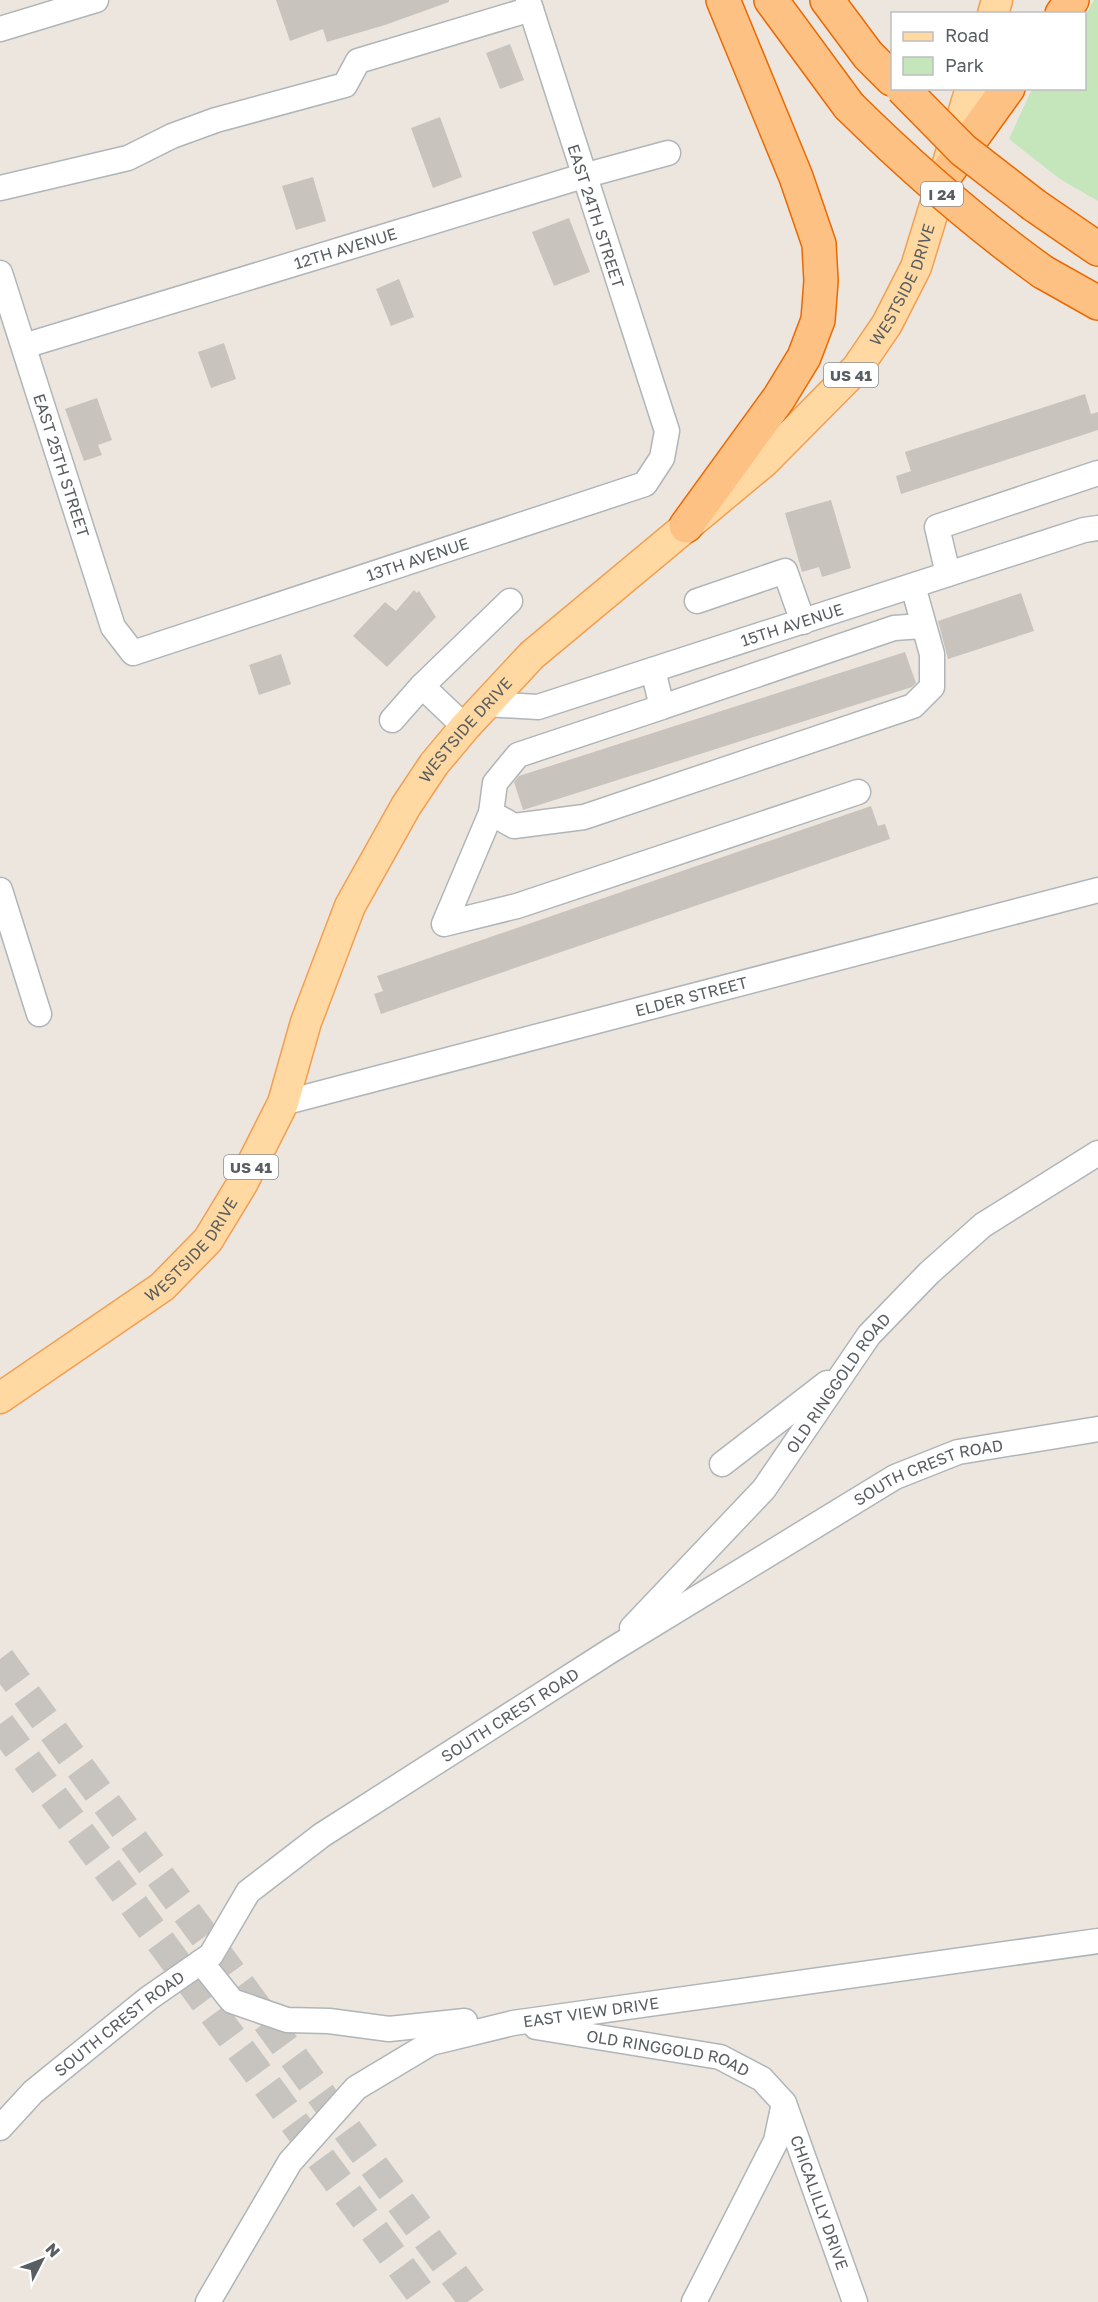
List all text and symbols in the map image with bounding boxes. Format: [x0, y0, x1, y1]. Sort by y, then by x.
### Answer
legend [891, 12, 1086, 90]
text: Road [945, 24, 989, 46]
text: Park [945, 54, 984, 76]
street label: EAST 24TH STREET [563, 142, 629, 290]
road number: I 24 [921, 182, 963, 206]
street label: WESTSIDE DRIVE [865, 221, 939, 350]
street label: 12TH AVENUE [292, 223, 399, 273]
road number: US 41 [824, 363, 878, 387]
street label: EAST 25TH STREET [29, 391, 94, 540]
street label: 13TH AVENUE [364, 533, 471, 585]
street label: 15TH AVENUE [738, 599, 846, 651]
street label: WESTSIDE DRIVE [414, 673, 516, 786]
street label: ELDER STREET [633, 972, 750, 1021]
road number: US 41 [224, 1155, 278, 1179]
street label: WESTSIDE DRIVE [141, 1194, 242, 1306]
street label: OLD RINGGOLD ROAD [781, 1309, 895, 1457]
street label: SOUTH CREST ROAD [850, 1435, 1004, 1510]
street label: SOUTH CREST ROAD [437, 1664, 583, 1766]
street label: SOUTH CREST ROAD [50, 1967, 188, 2081]
street label: EAST VIEW DRIVE [522, 1993, 660, 2031]
street label: OLD RINGGOLD ROAD [585, 2025, 753, 2081]
street label: CHICALILLY DRIVE [786, 2132, 853, 2273]
north arrow [12, 2230, 72, 2290]
text: N [42, 2239, 65, 2261]

